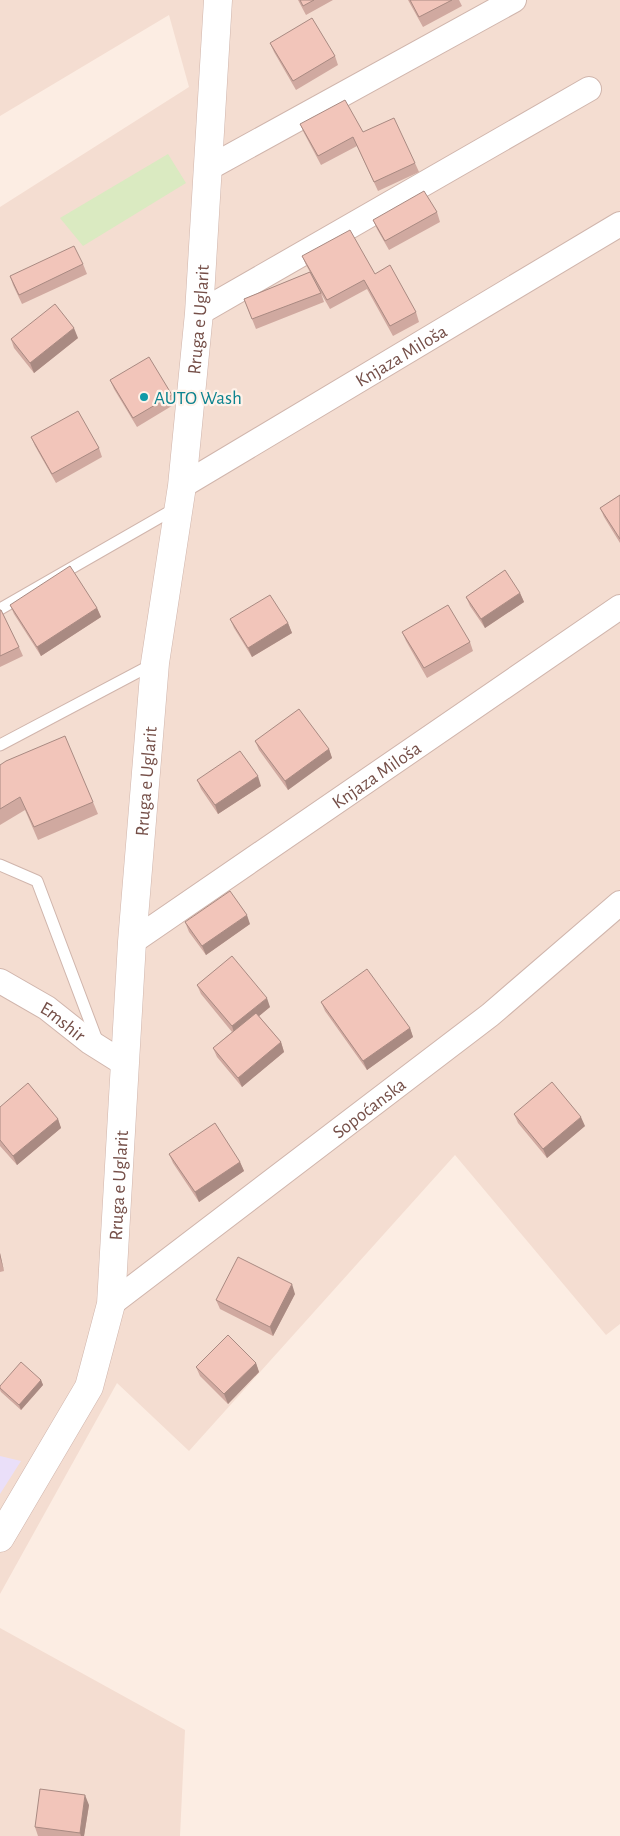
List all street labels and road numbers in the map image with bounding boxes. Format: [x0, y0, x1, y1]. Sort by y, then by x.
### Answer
street label: Rruga e Uglarit [185, 264, 213, 375]
street label: Knjaza Miloša [353, 322, 451, 391]
street label: Rruga e Uglarit [133, 726, 161, 837]
street label: Knjaza Miloša [329, 739, 425, 813]
street label: Emshir [37, 999, 89, 1046]
street label: Sopoćanska [329, 1075, 410, 1143]
street label: Rruga e Uglarit [107, 1130, 132, 1241]

